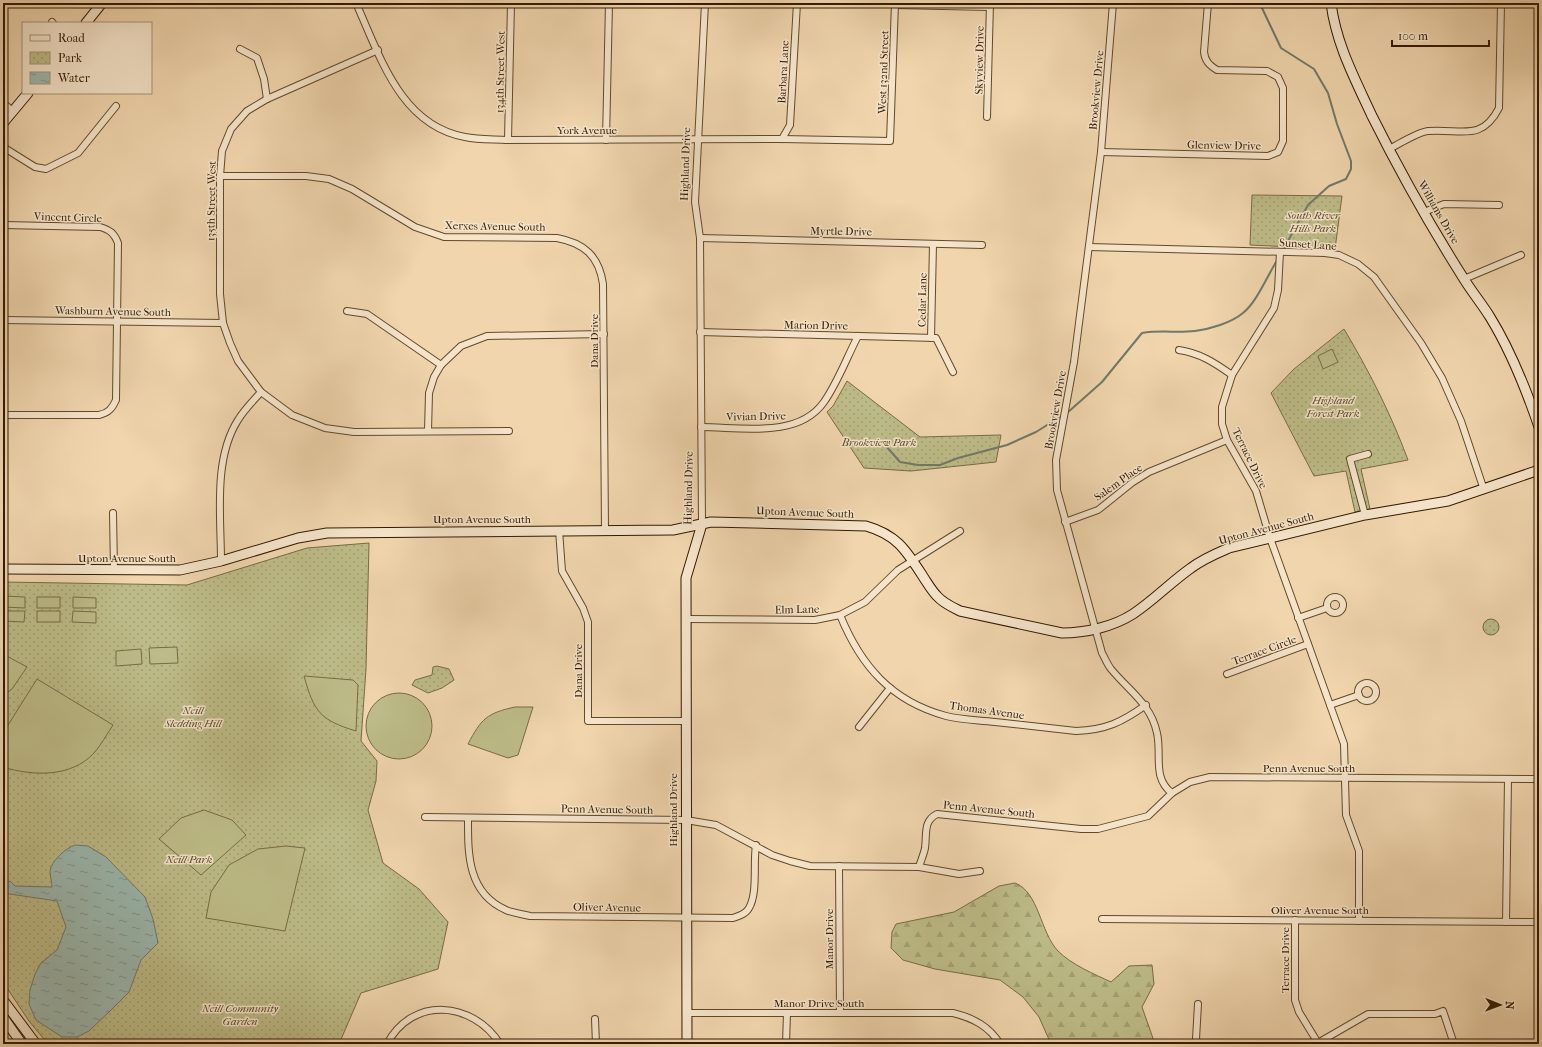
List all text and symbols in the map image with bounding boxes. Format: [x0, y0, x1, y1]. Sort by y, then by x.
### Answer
legend [22, 22, 152, 94]
scale bar [1392, 22, 1489, 48]
street label: Skyview Drive [972, 25, 987, 94]
text: 100 m [1398, 29, 1428, 43]
street label: West 132nd Street [876, 30, 891, 115]
text: Road [58, 31, 85, 45]
street label: 134th Street West [493, 31, 508, 113]
street label: Barbara Lane [775, 39, 792, 104]
street label: Brookview Drive [1087, 49, 1107, 130]
text: Park [58, 51, 83, 65]
text: Water [57, 71, 91, 85]
street label: York Avenue [556, 124, 618, 137]
street label: Highland Drive [678, 126, 693, 201]
street label: Glenview Drive [1187, 138, 1262, 153]
street label: 135th Street West [204, 161, 219, 241]
street label: Williams Drive [1415, 177, 1462, 247]
park label: South River Hills Park [1285, 209, 1341, 235]
street label: Vincent Circle [33, 210, 103, 225]
street label: Xerxes Avenue South [444, 219, 546, 234]
street label: Myrtle Drive [810, 224, 873, 239]
street label: Sunset Lane [1279, 236, 1338, 253]
street label: Cedar Lane [916, 272, 929, 327]
street label: Washburn Avenue South [54, 304, 172, 319]
street label: Dana Drive [588, 313, 601, 368]
street label: Marion Drive [784, 318, 849, 333]
street label: Brookview Drive [1042, 369, 1069, 451]
park label: Highland Forest Park [1305, 394, 1360, 420]
street label: Vivian Drive [725, 409, 787, 424]
street label: Terrace Drive [1229, 426, 1270, 491]
park label: Brookview Park [841, 436, 916, 449]
street label: Highland Drive [681, 451, 696, 525]
street label: Salem Place [1092, 461, 1145, 504]
street label: Upton Avenue South [756, 504, 855, 521]
street label: Upton Avenue South [1217, 509, 1316, 547]
street label: Upton Avenue South [433, 513, 532, 526]
street label: Upton Avenue South [78, 552, 177, 565]
street label: Elm Lane [775, 603, 820, 616]
street label: Terrace Circle [1230, 633, 1299, 668]
street label: Dana Drive [572, 643, 585, 698]
street label: Thomas Avenue [949, 699, 1026, 722]
park label: Neill Sledding Hill [164, 704, 223, 730]
street label: Penn Avenue South [1263, 762, 1356, 775]
street label: Highland Drive [667, 773, 680, 847]
street label: Penn Avenue South [942, 798, 1036, 821]
street label: Penn Avenue South [561, 802, 654, 817]
park label: Neill Park [165, 853, 213, 866]
street label: Oliver Avenue [573, 900, 642, 915]
street label: Oliver Avenue South [1271, 904, 1370, 917]
street label: Manor Drive [823, 908, 836, 969]
street label: Terrace Drive [1279, 926, 1292, 993]
north arrow [1480, 985, 1520, 1025]
street label: Manor Drive South [774, 997, 865, 1010]
text: N [1503, 1001, 1516, 1010]
park label: Neill Community Garden [201, 1002, 278, 1028]

